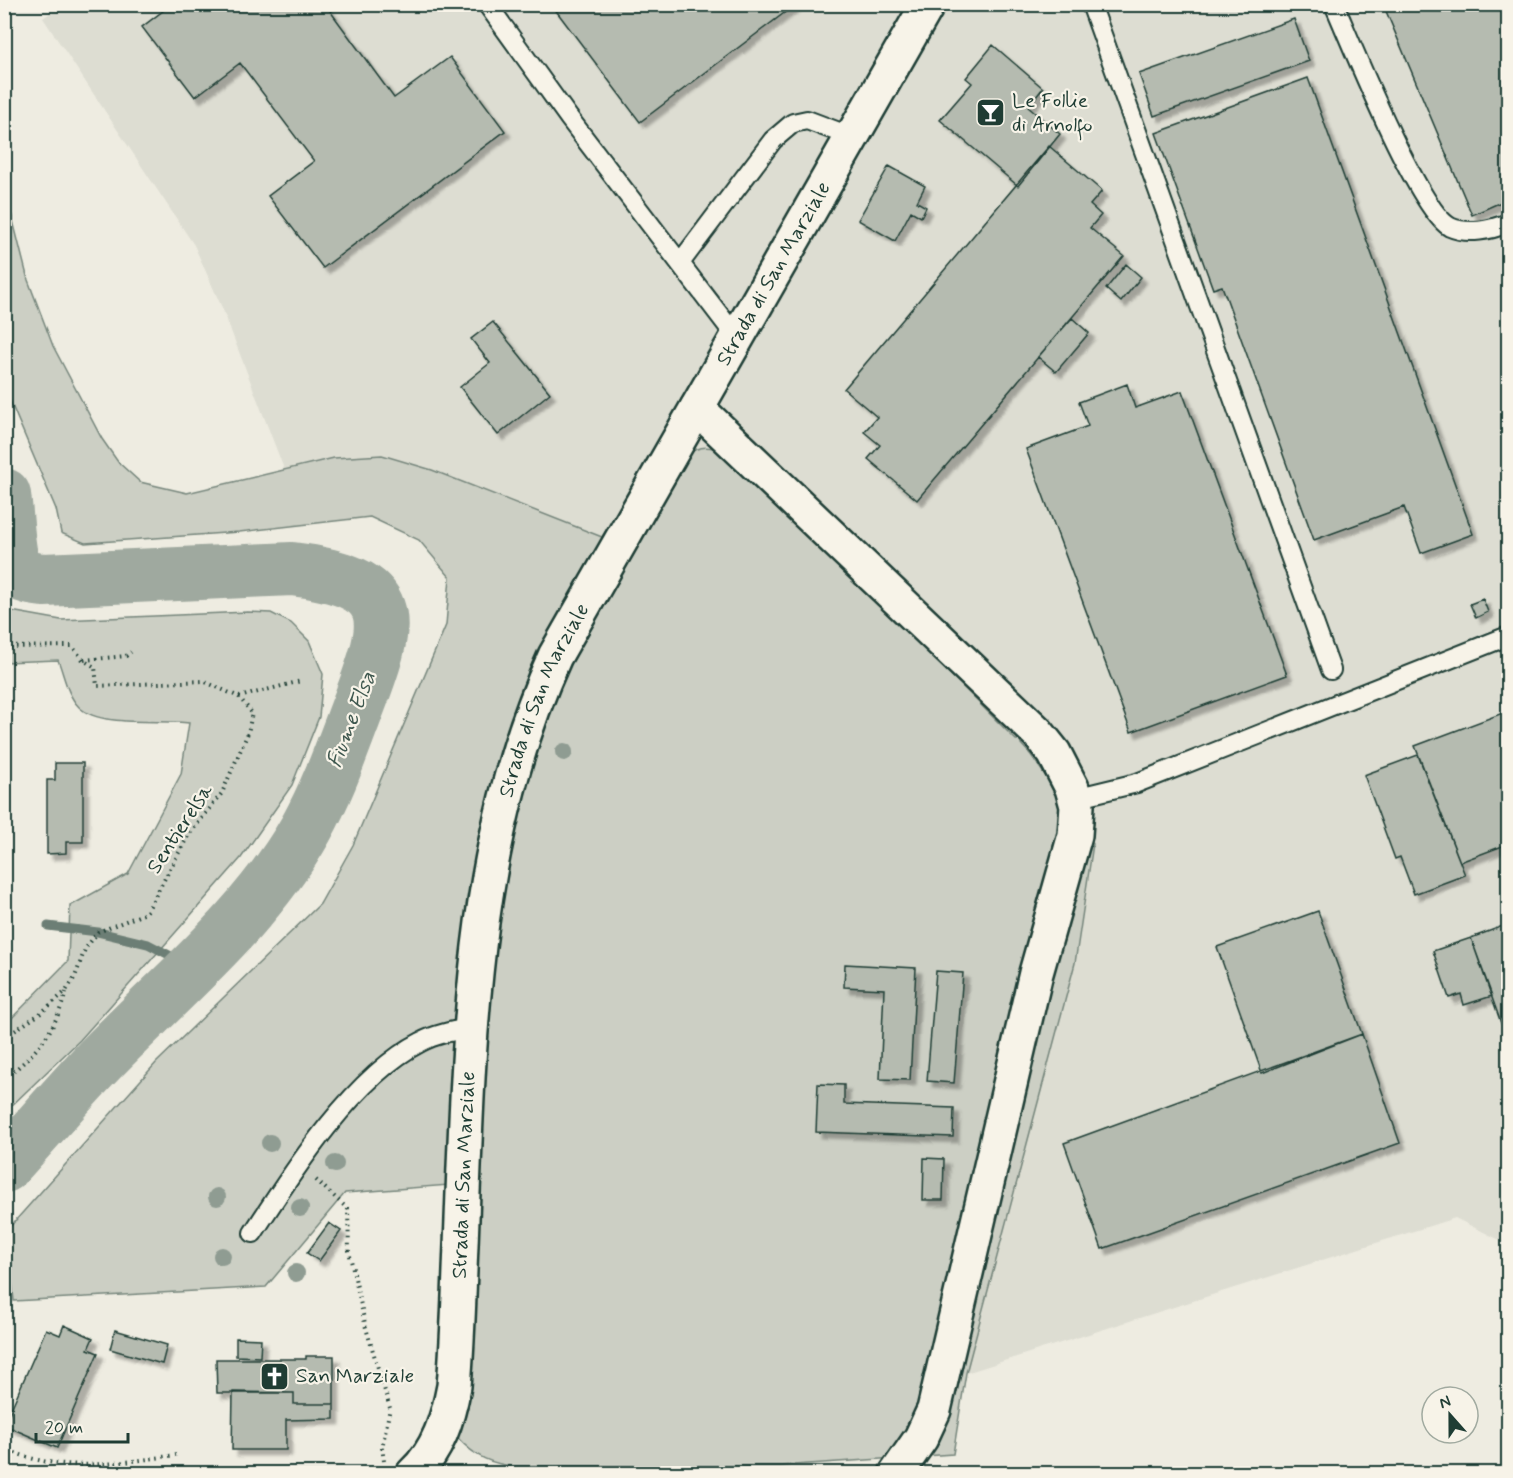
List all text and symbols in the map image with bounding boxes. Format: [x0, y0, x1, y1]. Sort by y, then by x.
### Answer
place label: Le Follie di Arnolfo [1012, 87, 1093, 141]
bar icon: Le Follie di Arnolfo [975, 97, 1007, 129]
street label: Strada di San Marziale [710, 177, 837, 371]
street label: Strada di San Marziale [492, 598, 596, 801]
water label: Fiume Elsa [321, 668, 383, 772]
street label: Sentierelsa [141, 778, 220, 879]
street label: Strada di San Marziale [446, 1070, 482, 1279]
church icon: San Marziale [259, 1360, 291, 1392]
place label: San Marziale [296, 1362, 414, 1390]
north arrow [1420, 1385, 1480, 1445]
text: N [1436, 1391, 1454, 1414]
scale bar [36, 1406, 128, 1444]
text: 20 m [45, 1416, 83, 1440]

